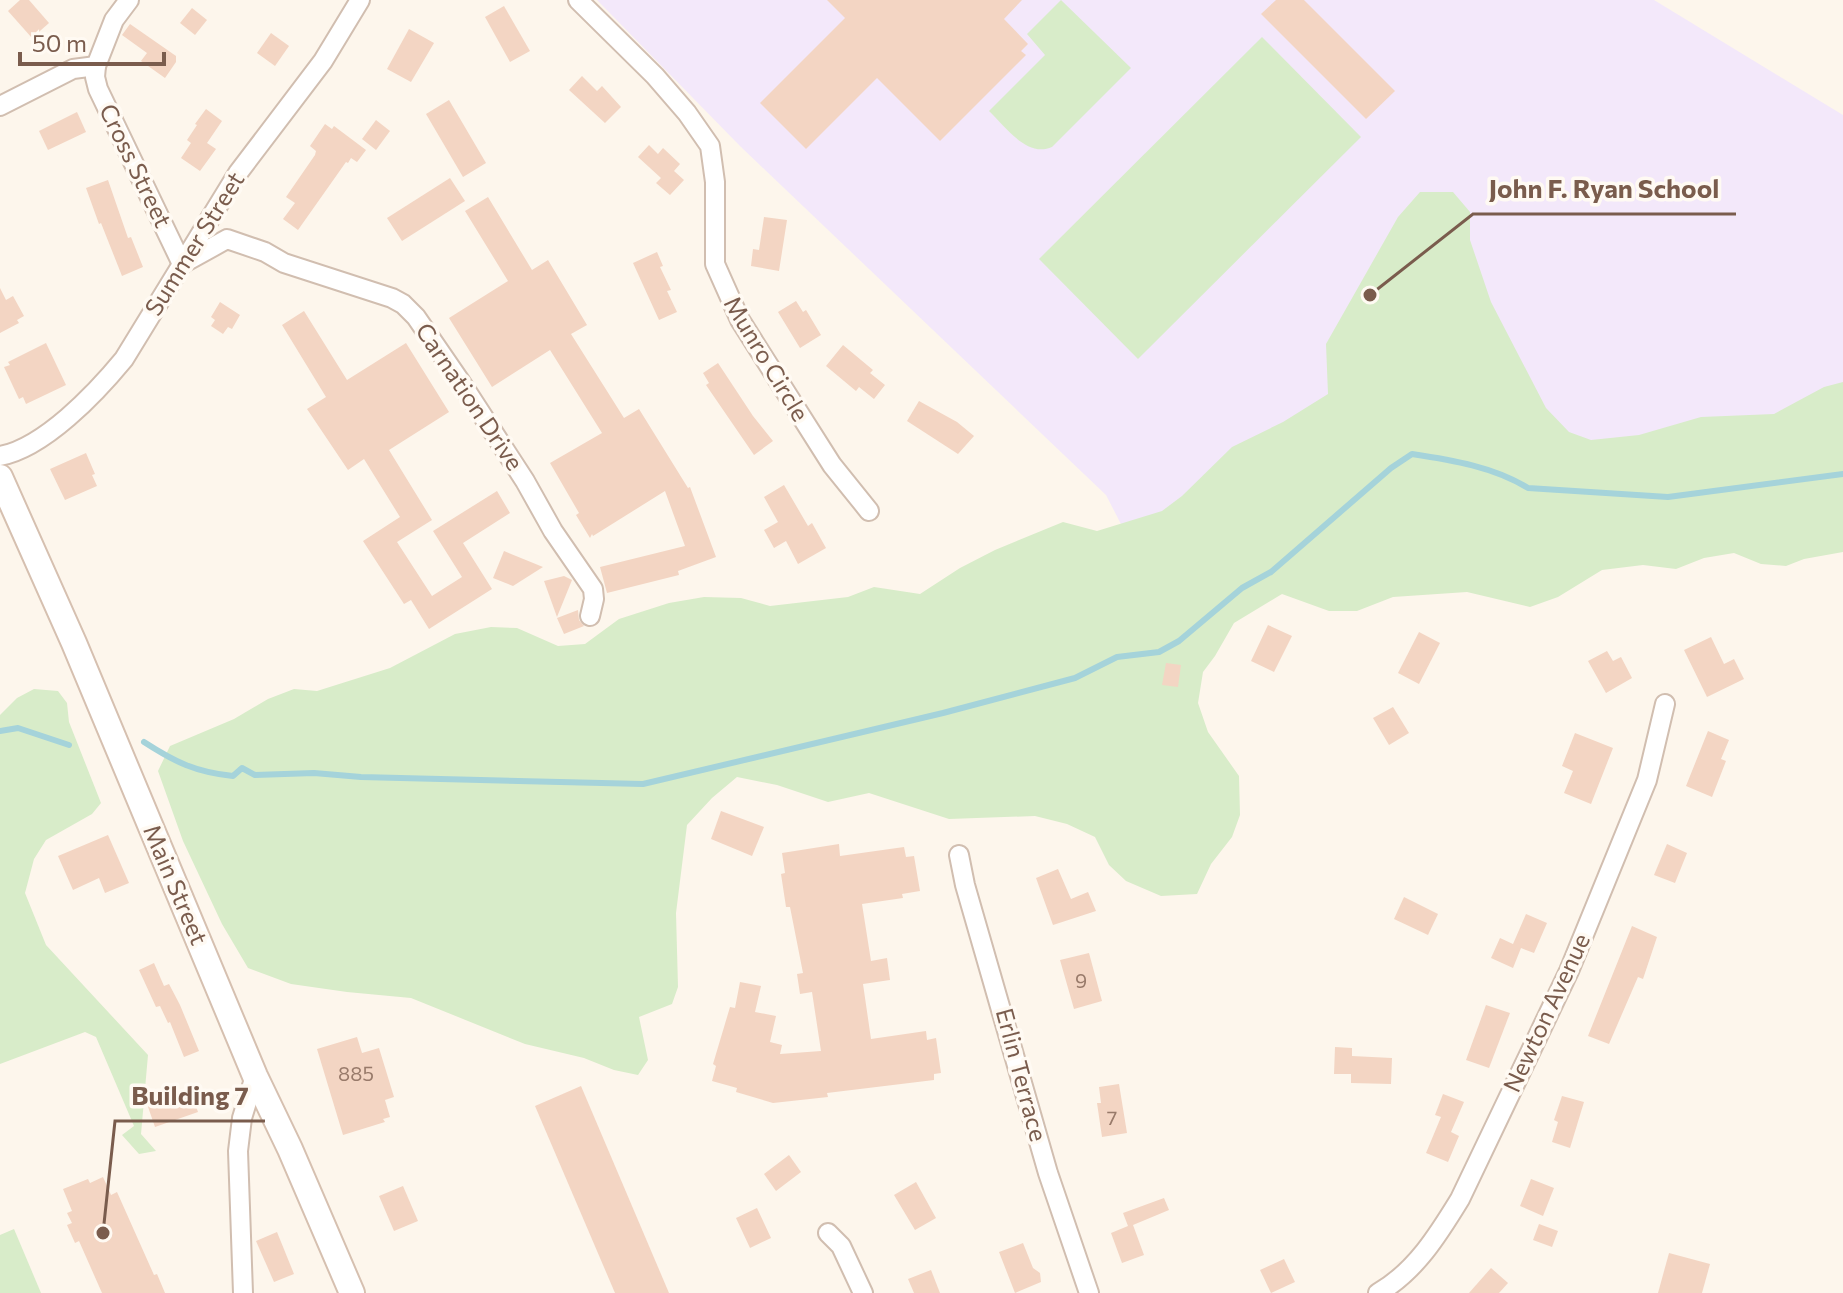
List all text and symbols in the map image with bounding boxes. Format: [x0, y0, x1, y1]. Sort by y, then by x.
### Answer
scale bar [20, 16, 164, 66]
text: 50 m [32, 28, 87, 57]
street label: Cross Street [94, 99, 179, 232]
callout: John F. Ryan School [1473, 164, 1736, 214]
street label: Summer Street [138, 166, 250, 320]
text: John F. Ryan School [1489, 172, 1719, 203]
street label: Munro Circle [719, 291, 816, 426]
street label: Carnation Drive [410, 317, 530, 475]
street label: Main Street [138, 820, 215, 949]
street label: Newton Avenue [1496, 928, 1595, 1096]
house number: 9 [1075, 968, 1087, 992]
street label: Erlin Terrace [991, 1005, 1054, 1144]
house number: 885 [338, 1061, 374, 1085]
callout: Building 7 [115, 1071, 265, 1121]
text: Building 7 [131, 1079, 249, 1110]
house number: 7 [1107, 1105, 1117, 1129]

